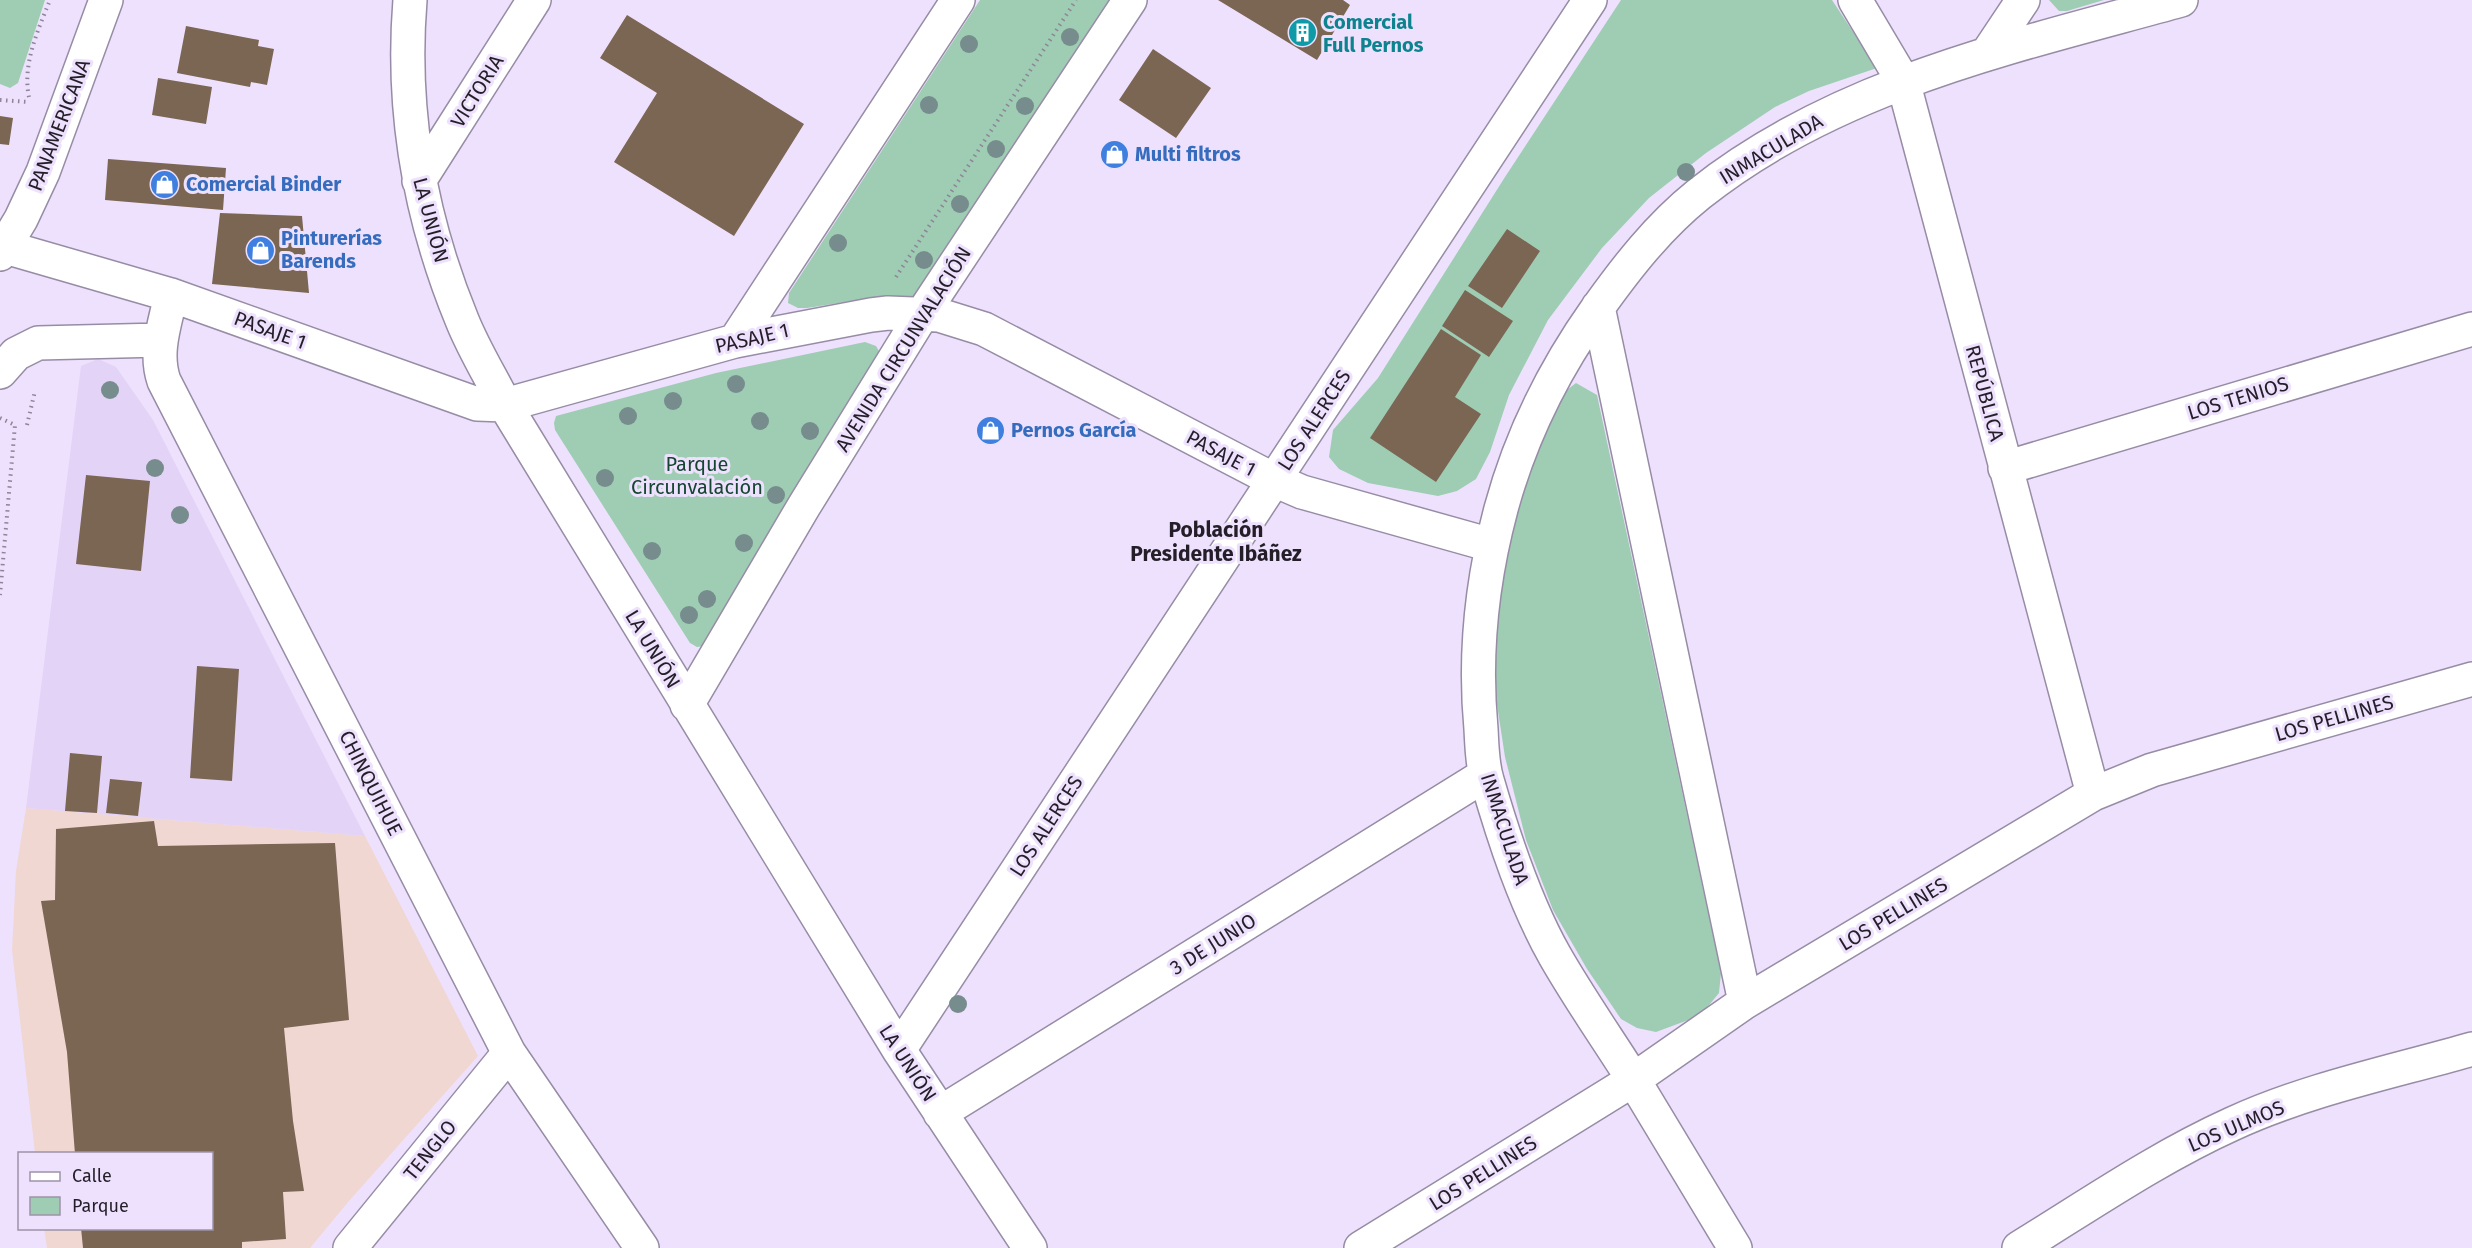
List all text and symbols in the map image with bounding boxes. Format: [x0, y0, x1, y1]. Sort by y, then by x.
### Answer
place label: Comercial Full Pernos [1323, 10, 1424, 57]
building icon: Comercial Full Pernos [1286, 17, 1318, 49]
street label: VICTORIA [445, 50, 509, 132]
street label: PANAMERICANA [23, 55, 95, 194]
street label: INMACULADA [1715, 109, 1827, 189]
shop icon: Multi filtros [1098, 138, 1130, 170]
place label: Multi filtros [1135, 142, 1241, 166]
shop icon: Comercial Binder [149, 168, 181, 200]
place label: Comercial Binder [186, 172, 342, 196]
street label: LA UNIÓN [408, 175, 454, 265]
place label: Pinturerías Barends [281, 226, 382, 273]
shop icon: Pinturerías Barends [244, 234, 276, 266]
street label: AVENIDA CIRCUNVALACIÓN [830, 242, 976, 456]
street label: PASAJE 1 [231, 306, 309, 354]
street label: PASAJE 1 [713, 318, 791, 358]
street label: REPÚBLICA [1961, 342, 2009, 444]
street label: LOS ALERCES [1272, 365, 1356, 475]
street label: LOS TENIOS [2185, 371, 2292, 425]
shop icon: Pernos García [974, 414, 1006, 446]
place label: Pernos García [1011, 418, 1137, 442]
street label: PASAJE 1 [1182, 425, 1260, 481]
park label: Parque Circunvalación [631, 452, 763, 499]
district label: Población Presidente Ibáñez [1130, 517, 1302, 567]
street label: LA UNIÓN [620, 606, 686, 692]
street label: LOS PELLINES [2272, 690, 2396, 746]
street label: CHINQUIHUE [334, 726, 408, 840]
street label: INMACULADA [1476, 770, 1535, 888]
street label: LOS ALERCES [1004, 771, 1088, 881]
street label: LOS PELLINES [1834, 872, 1952, 956]
street label: 3 DE JUNIO [1166, 908, 1260, 980]
street label: LA UNIÓN [874, 1020, 942, 1106]
street label: LOS ULMOS [2184, 1095, 2288, 1157]
street label: TENGLO [399, 1115, 461, 1185]
street label: LOS PELLINES [1425, 1130, 1541, 1216]
legend [18, 1152, 213, 1230]
text: Calle [72, 1165, 112, 1187]
text: Parque [72, 1195, 129, 1217]

